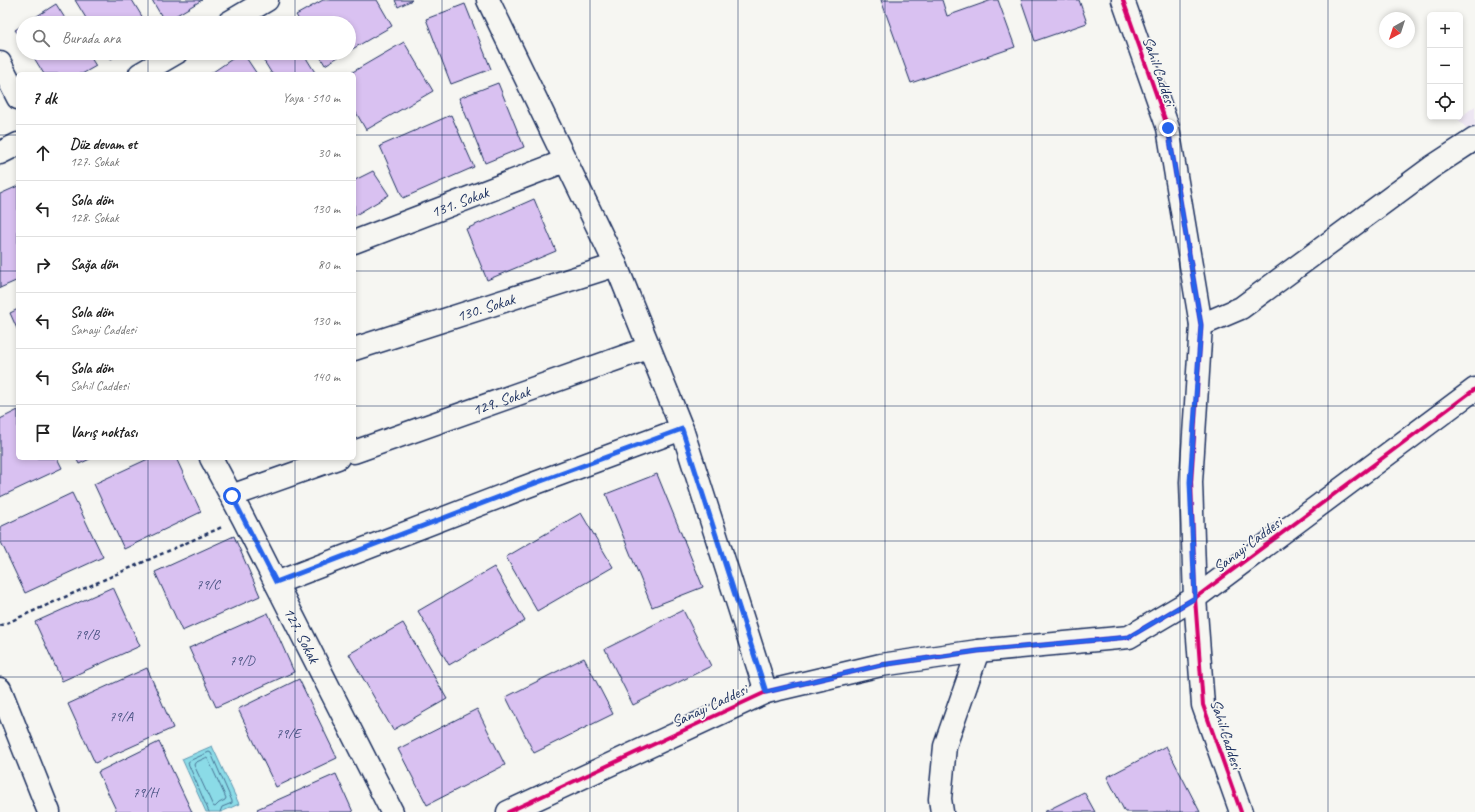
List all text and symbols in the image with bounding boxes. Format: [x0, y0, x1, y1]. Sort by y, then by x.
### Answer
north arrow [1379, 12, 1415, 48]
map controls [1427, 12, 1463, 120]
button: + [1427, 12, 1463, 48]
search box [16, 16, 356, 60]
icon: search [30, 27, 52, 49]
text: Burada ara [62, 29, 120, 48]
street label: Sahil Caddesi [1138, 34, 1181, 111]
button: − [1427, 48, 1463, 84]
button: locate [1427, 84, 1463, 120]
text: 7 dk [32, 88, 57, 109]
text: Yaya · 510 m [283, 90, 340, 106]
route end [1159, 119, 1177, 137]
text: Düz devam et [70, 135, 137, 154]
icon: ahead [32, 142, 54, 164]
text: 30 m [318, 145, 340, 161]
text: 127. Sokak [70, 154, 119, 170]
street label: 131. Sokak [428, 182, 493, 223]
text: Sola dön [70, 191, 113, 210]
icon: left [32, 198, 54, 220]
text: 130 m [312, 201, 340, 217]
text: 128. Sokak [70, 210, 119, 226]
icon: right [32, 254, 54, 276]
text: Sağa dön [70, 255, 118, 274]
text: 80 m [318, 257, 340, 273]
street label: 130. Sokak [454, 289, 518, 327]
text: Sola dön [70, 303, 113, 322]
icon: left [32, 310, 54, 332]
text: 130 m [312, 313, 340, 329]
text: Sanayi Caddesi [70, 322, 136, 338]
text: Sola dön [70, 359, 113, 378]
icon: left [32, 366, 54, 388]
text: 140 m [312, 369, 340, 385]
text: Sahil Caddesi [70, 378, 129, 394]
street label: 129. Sokak [470, 381, 534, 420]
icon: arrive [32, 422, 54, 444]
text: Varış noktası [70, 423, 137, 442]
route start [223, 487, 241, 505]
street label: Sanayi Caddesi [1209, 511, 1288, 577]
house number: 79/C [196, 576, 221, 593]
street label: 127. Sokak [279, 604, 324, 668]
house number: 79/B [75, 626, 101, 643]
house number: 79/D [229, 652, 257, 669]
street label: Sanayi Caddesi [668, 679, 752, 732]
street label: Sahil Caddesi [1205, 697, 1247, 774]
house number: 79/A [109, 708, 134, 725]
house number: 79/E [276, 725, 302, 742]
house number: 79/H [132, 784, 160, 801]

